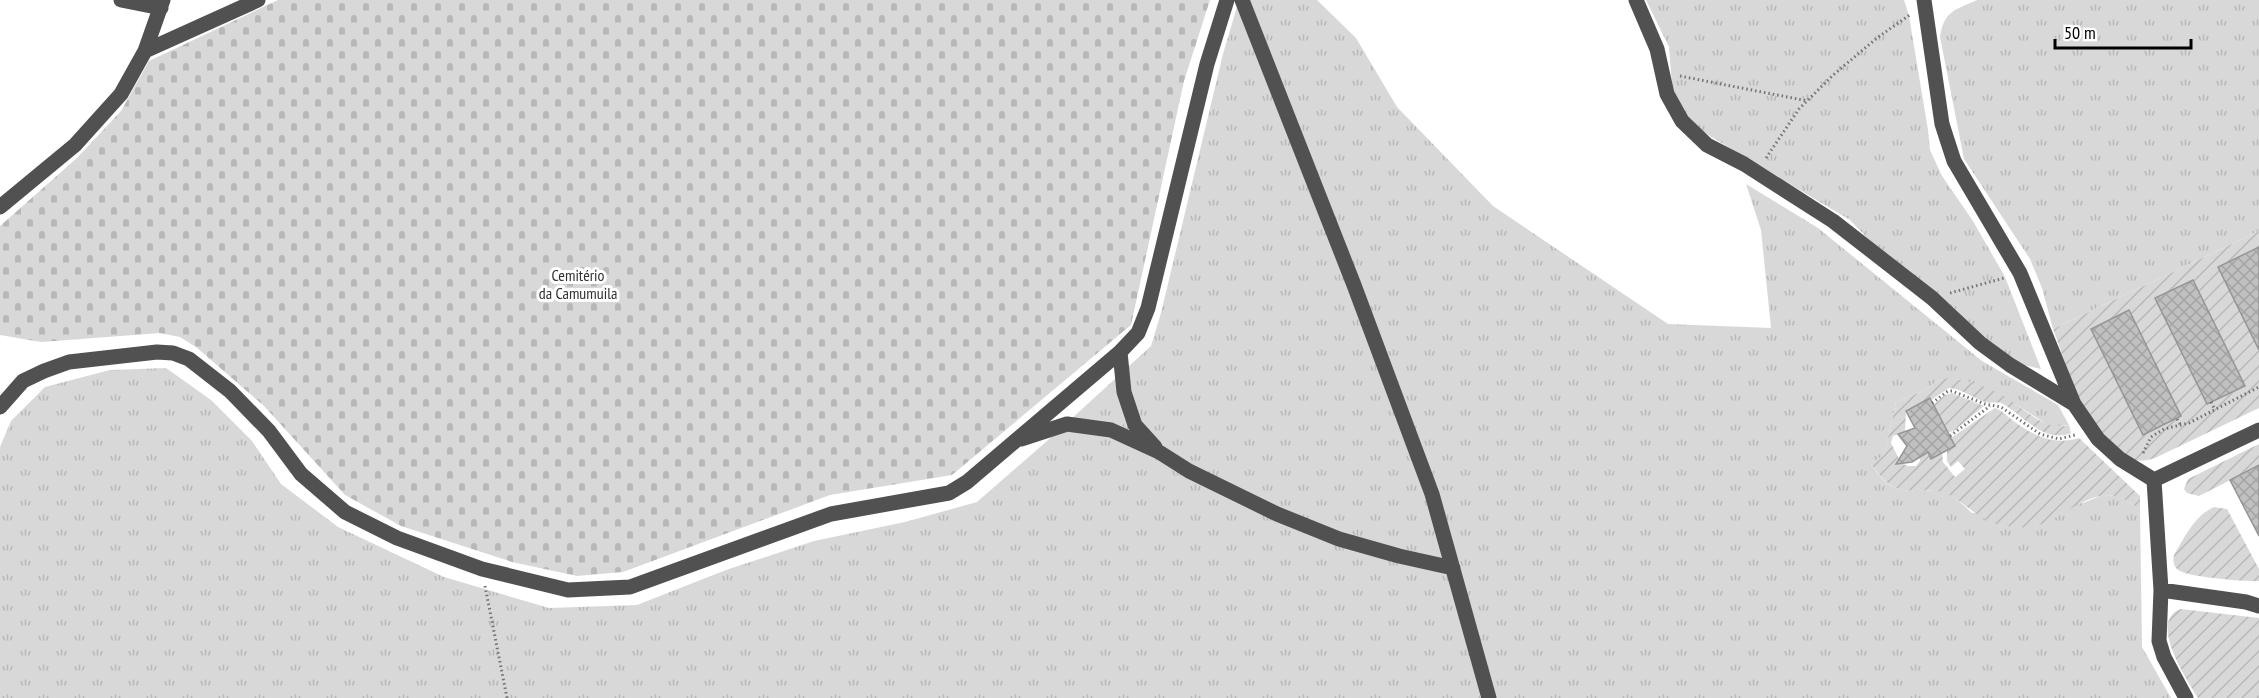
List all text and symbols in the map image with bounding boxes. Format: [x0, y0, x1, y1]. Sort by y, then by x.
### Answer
scale bar [2055, 12, 2192, 50]
text: 50 m [2064, 21, 2096, 44]
park label: Cemitério da Camumuila [539, 265, 617, 303]

